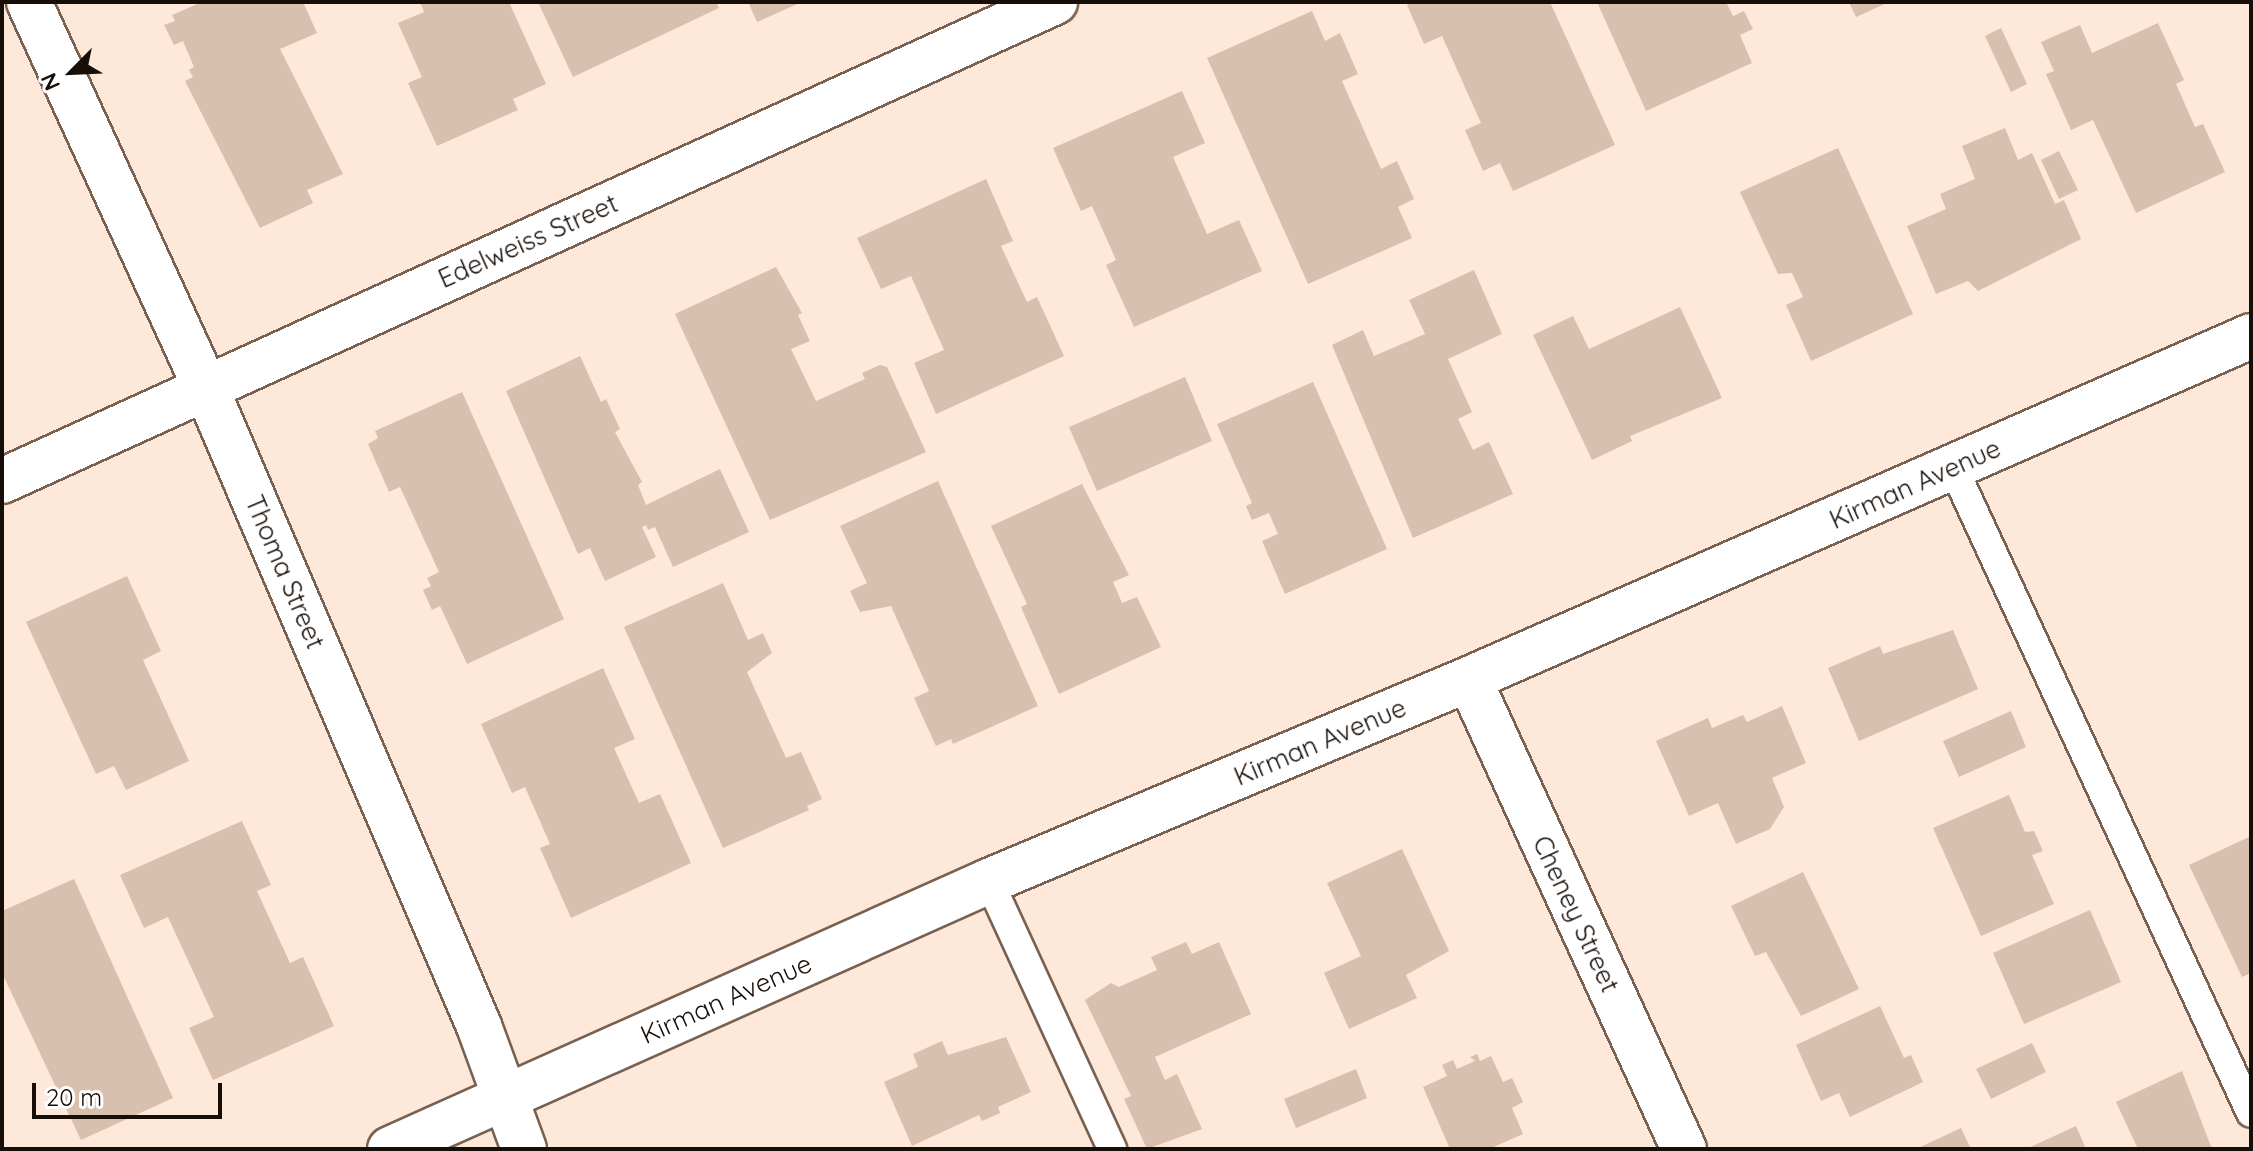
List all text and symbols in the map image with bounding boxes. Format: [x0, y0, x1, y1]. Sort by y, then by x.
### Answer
north arrow [32, 32, 112, 112]
text: N [34, 69, 66, 95]
street label: Edelweiss Street [433, 187, 623, 295]
street label: Kirman Avenue [1825, 432, 2005, 536]
street label: Thoma Street [239, 491, 331, 653]
street label: Kirman Avenue [1229, 692, 1411, 792]
street label: Cheney Street [1526, 831, 1626, 997]
street label: Kirman Avenue [636, 947, 816, 1051]
scale bar [36, 1067, 226, 1117]
text: 20 m [46, 1082, 102, 1112]

